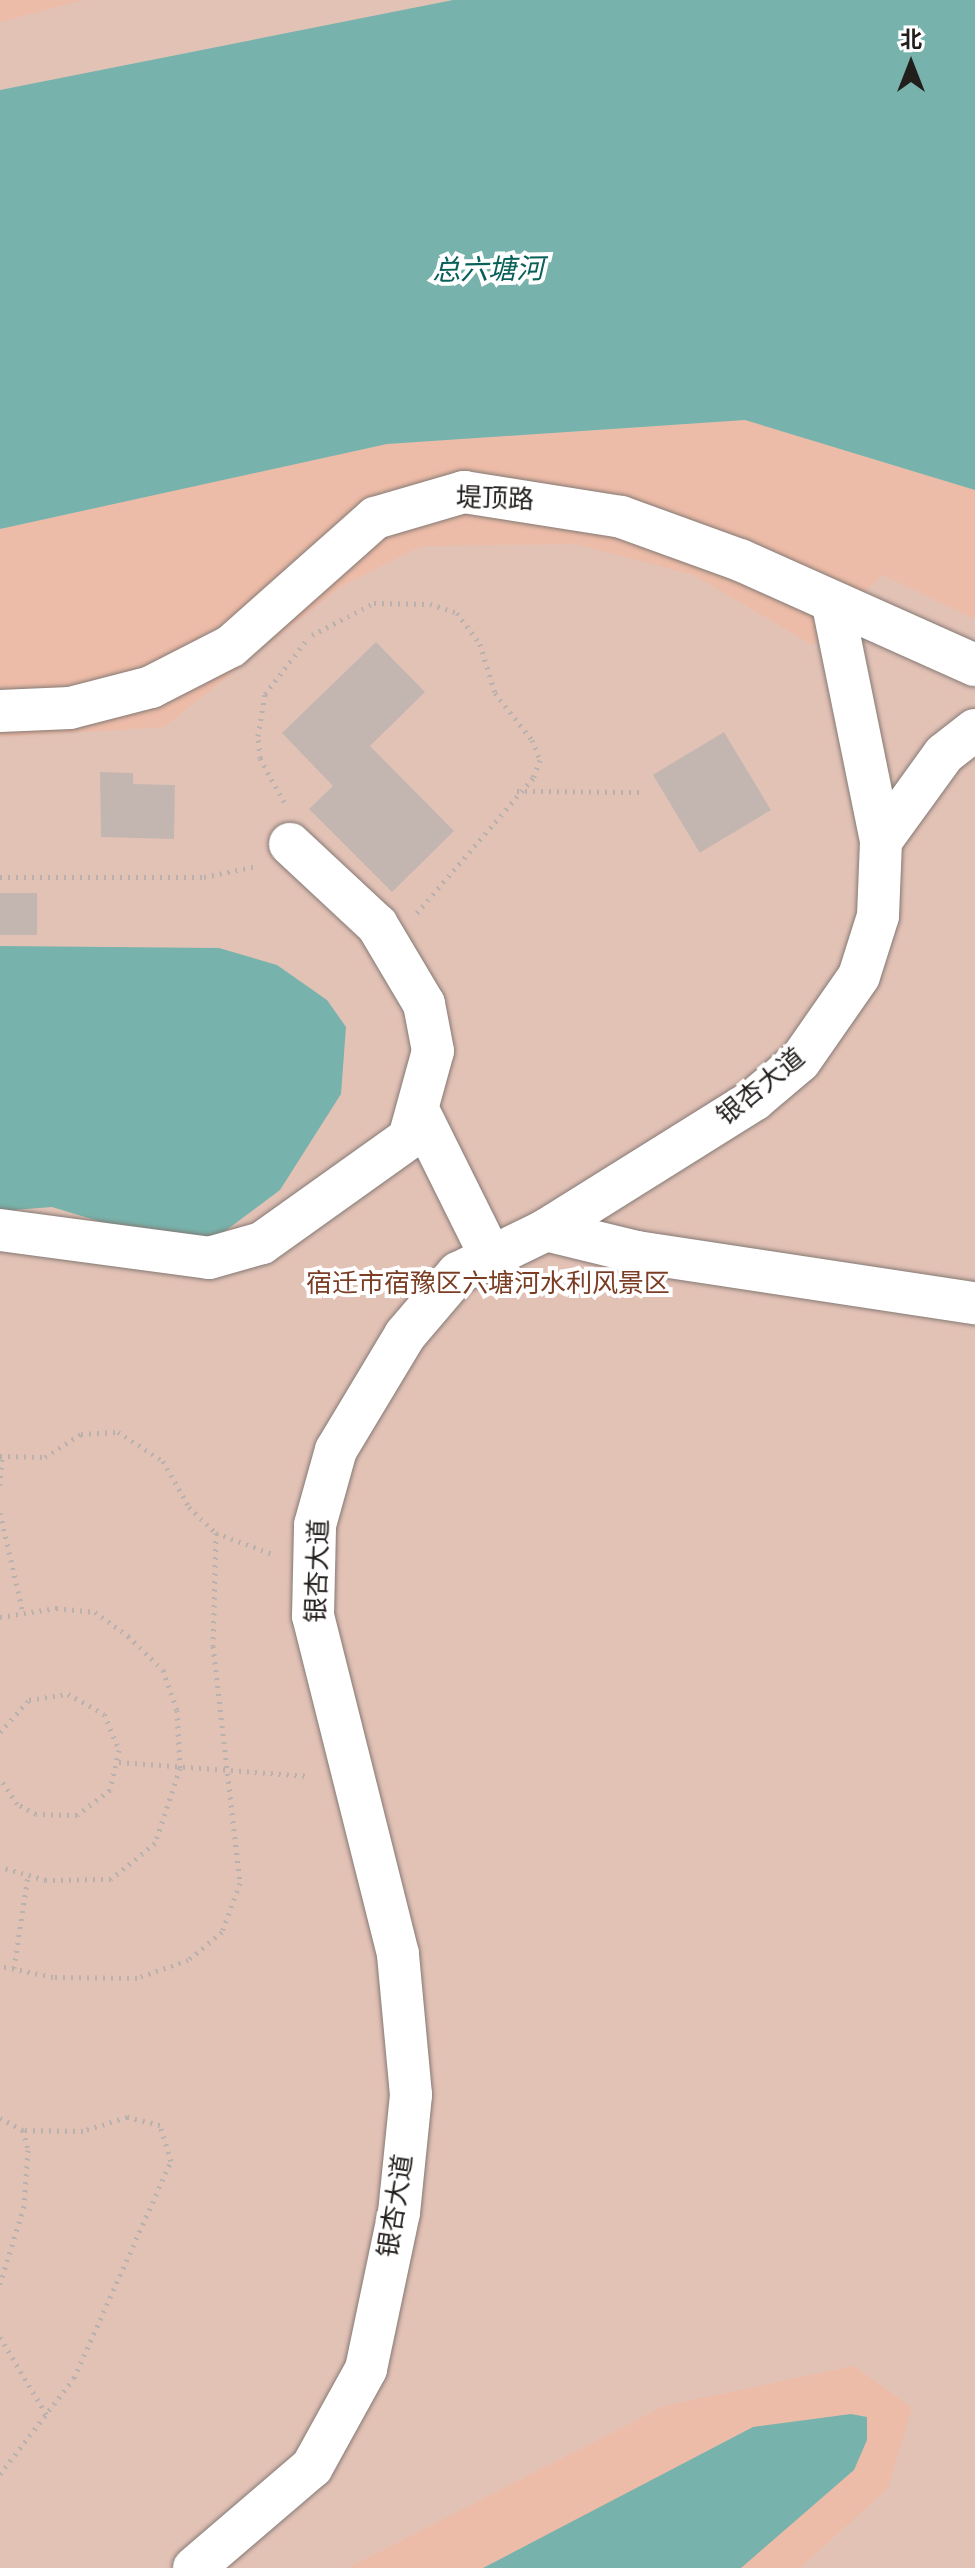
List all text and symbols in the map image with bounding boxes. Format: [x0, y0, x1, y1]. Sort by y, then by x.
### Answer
north arrow [871, 24, 951, 104]
text: 北 [900, 27, 922, 52]
water label: 总六塘河 [432, 252, 544, 288]
street label: 堤顶路 [455, 482, 535, 516]
street label: 银杏大道 [711, 1042, 811, 1132]
park label: 宿迁市宿豫区六塘河水利风景区 [306, 1268, 670, 1300]
street label: 银杏大道 [301, 1518, 335, 1624]
street label: 银杏大道 [372, 2152, 420, 2260]

